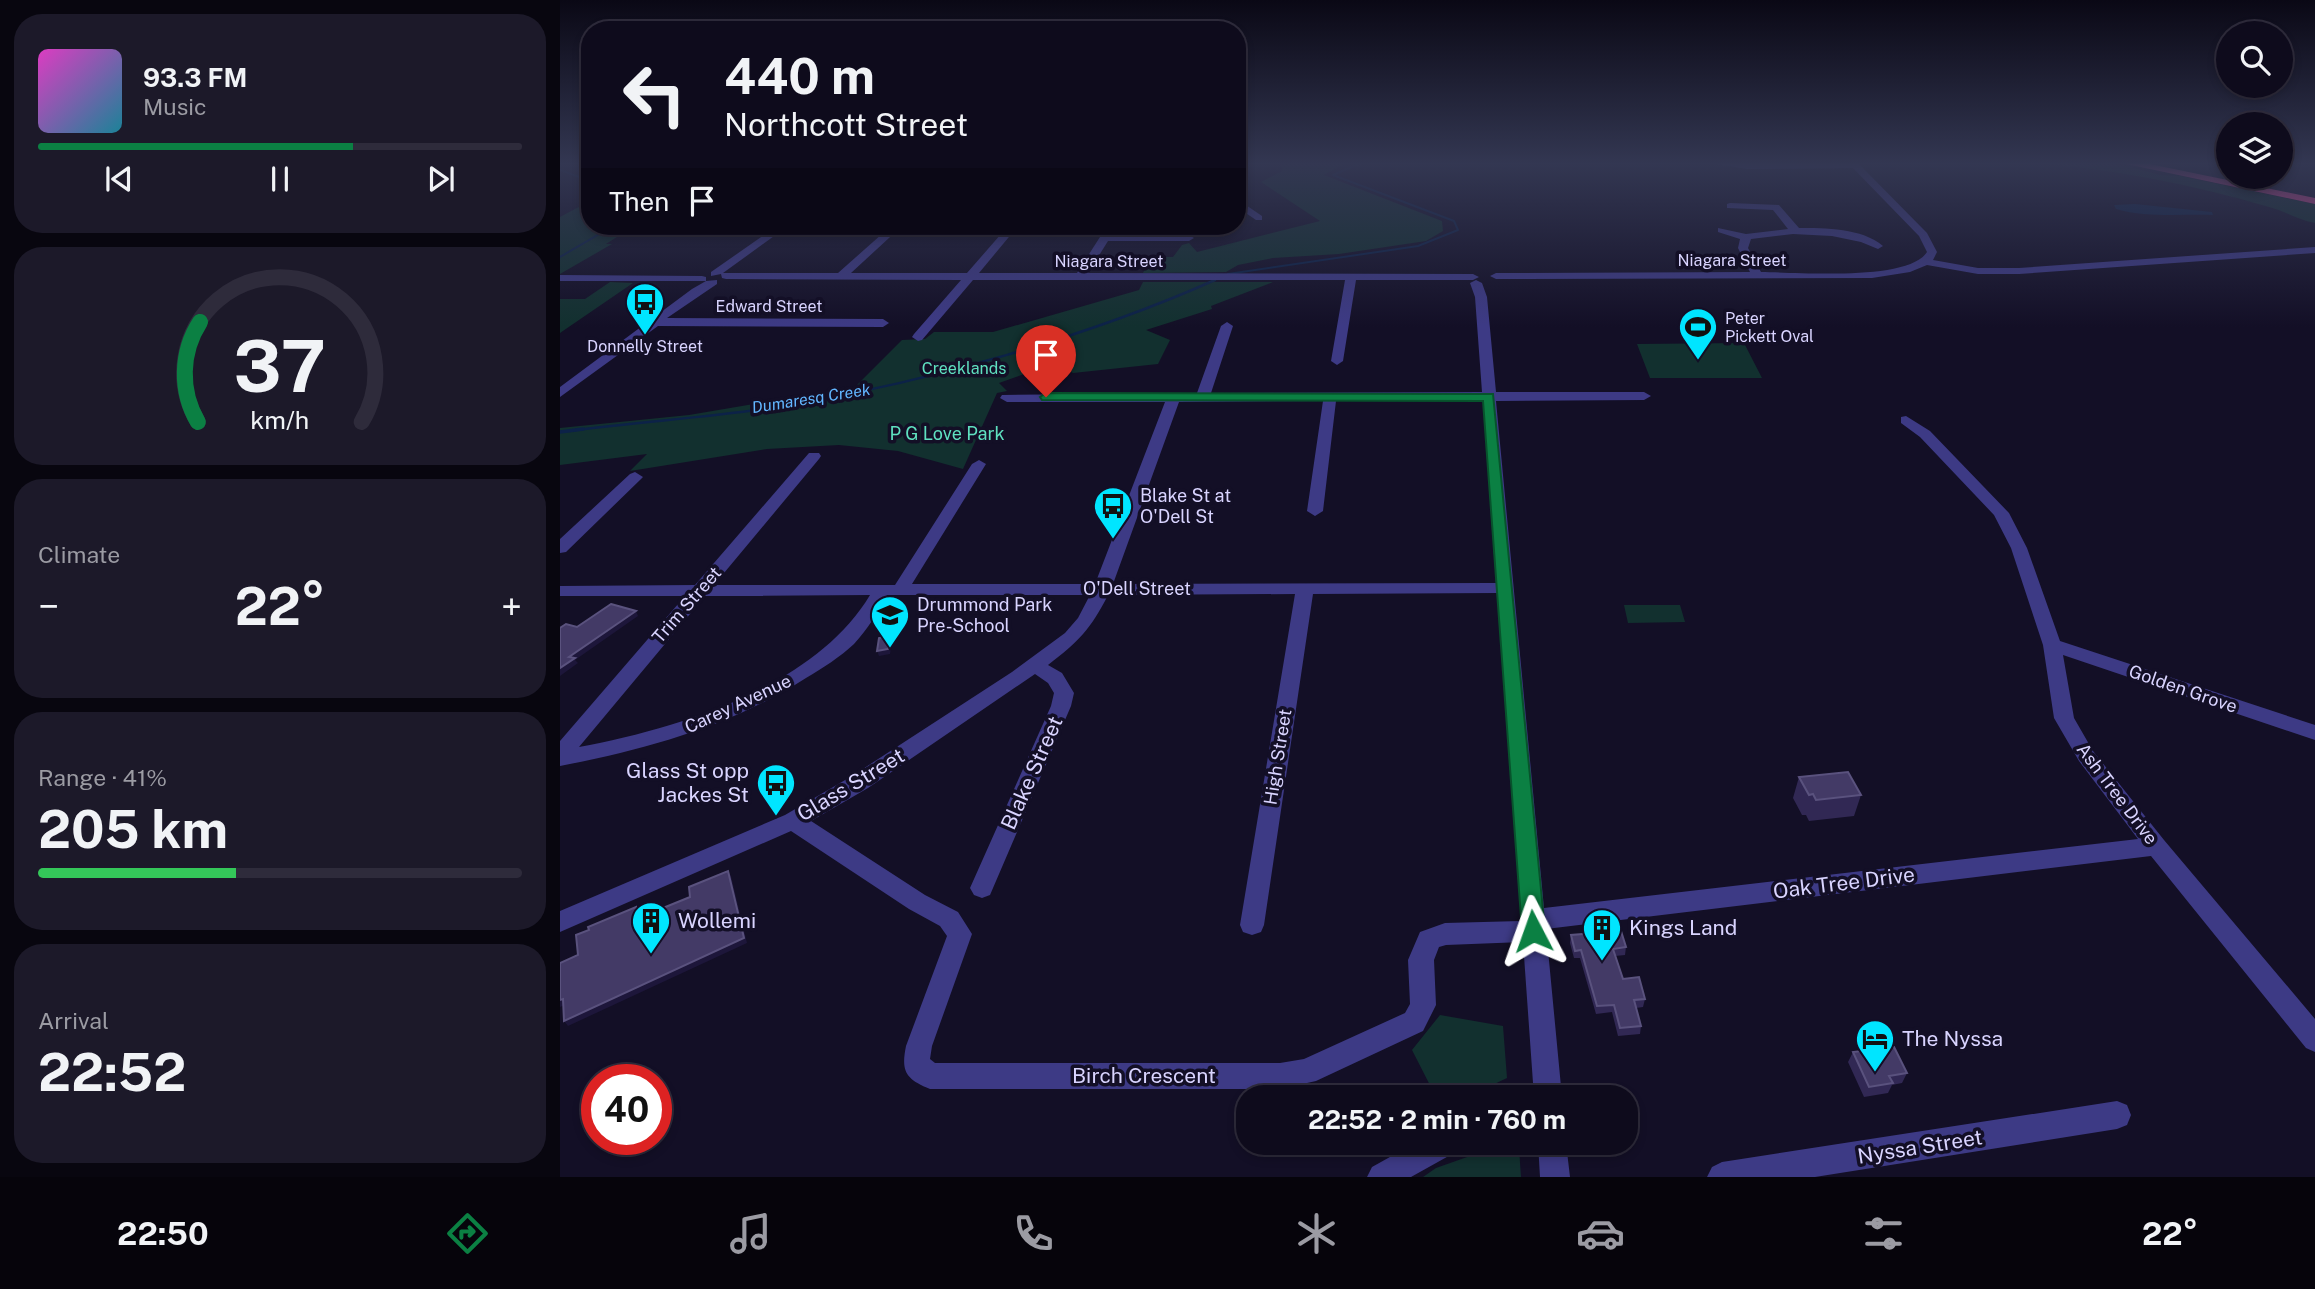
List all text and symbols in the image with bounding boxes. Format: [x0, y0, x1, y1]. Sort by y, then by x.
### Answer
map controls [2216, 21, 2293, 189]
button: search [2216, 21, 2293, 98]
text: 440 m [724, 47, 875, 105]
icon: left [609, 49, 700, 140]
text: 93.3 FM [143, 62, 247, 93]
text: Music [143, 93, 207, 120]
text: Northcott Street [724, 106, 968, 143]
button: layers [2216, 112, 2293, 189]
icon: previous [100, 160, 138, 198]
icon: pause [261, 160, 299, 198]
icon: next [422, 160, 460, 198]
icon: arrive [683, 182, 721, 220]
text: Then [609, 186, 669, 217]
street label: Niagara Street [1678, 251, 1786, 270]
street label: Niagara Street [1055, 252, 1163, 271]
bus stop icon: Donnelly Street [624, 281, 666, 336]
street label: Edward Street [716, 297, 822, 316]
sports icon: Peter Pickett Oval [1677, 306, 1719, 361]
place label: Peter Pickett Oval [1725, 309, 1814, 346]
text: 37 [234, 323, 326, 408]
pin [1016, 325, 1076, 397]
icon: arrive [1027, 336, 1065, 374]
place label: Donnelly Street [587, 337, 703, 356]
park label: Creeklands [922, 359, 1006, 378]
water label: Dumaresq Creek [750, 380, 872, 417]
text: km/h [251, 405, 309, 435]
park label: P G Love Park [889, 423, 1005, 444]
bus stop icon: Blake St at O'Dell St [1092, 485, 1134, 540]
place label: Blake St at O'Dell St [1140, 485, 1231, 527]
text: Climate [38, 541, 120, 568]
street label: Trim Street [648, 562, 725, 647]
text: 22° [235, 576, 325, 637]
street label: O'Dell Street [1083, 578, 1191, 599]
text: − [38, 584, 59, 629]
text: + [501, 584, 522, 629]
school or university icon: Drummond Park Pre-School [869, 594, 911, 649]
place label: Drummond Park Pre-School [917, 594, 1052, 636]
street label: Golden Grove [2126, 660, 2240, 717]
street label: Carey Avenue [681, 670, 794, 737]
street label: High Street [1260, 707, 1295, 806]
street label: Blake Street [995, 712, 1068, 833]
street label: Ash Tree Drive [2073, 739, 2162, 848]
street label: Glass Street [793, 743, 909, 826]
place label: Glass St opp Jackes St [626, 758, 749, 807]
bus stop icon: Glass St opp Jackes St [755, 762, 797, 817]
text: Range · 41% [38, 764, 167, 791]
text: 205 km [38, 799, 228, 860]
street label: Oak Tree Drive [1772, 861, 1916, 904]
position arrow [1496, 894, 1570, 968]
building icon: Wollemi [630, 900, 672, 955]
building icon: Kings Land [1581, 907, 1623, 962]
place label: Wollemi [678, 908, 756, 933]
place label: Kings Land [1629, 915, 1737, 940]
text: Arrival [38, 1007, 109, 1034]
hotel icon: The Nyssa [1854, 1018, 1896, 1073]
place label: The Nyssa [1902, 1026, 2003, 1051]
text: 22:52 [38, 1042, 186, 1103]
street label: Birch Crescent [1072, 1063, 1216, 1088]
speed limit sign: 40 [581, 1064, 672, 1155]
text: 22:52 · 2 min · 760 m [1308, 1104, 1566, 1135]
street label: Nyssa Street [1856, 1124, 1984, 1169]
icon: directions [443, 1209, 492, 1258]
icon: music [726, 1209, 775, 1258]
icon: phone [1009, 1209, 1058, 1258]
icon: climate [1292, 1209, 1341, 1258]
icon: car [1576, 1209, 1625, 1258]
icon: filters [1859, 1209, 1908, 1258]
text: 22:50 [117, 1215, 209, 1252]
text: 22° [2142, 1215, 2198, 1252]

